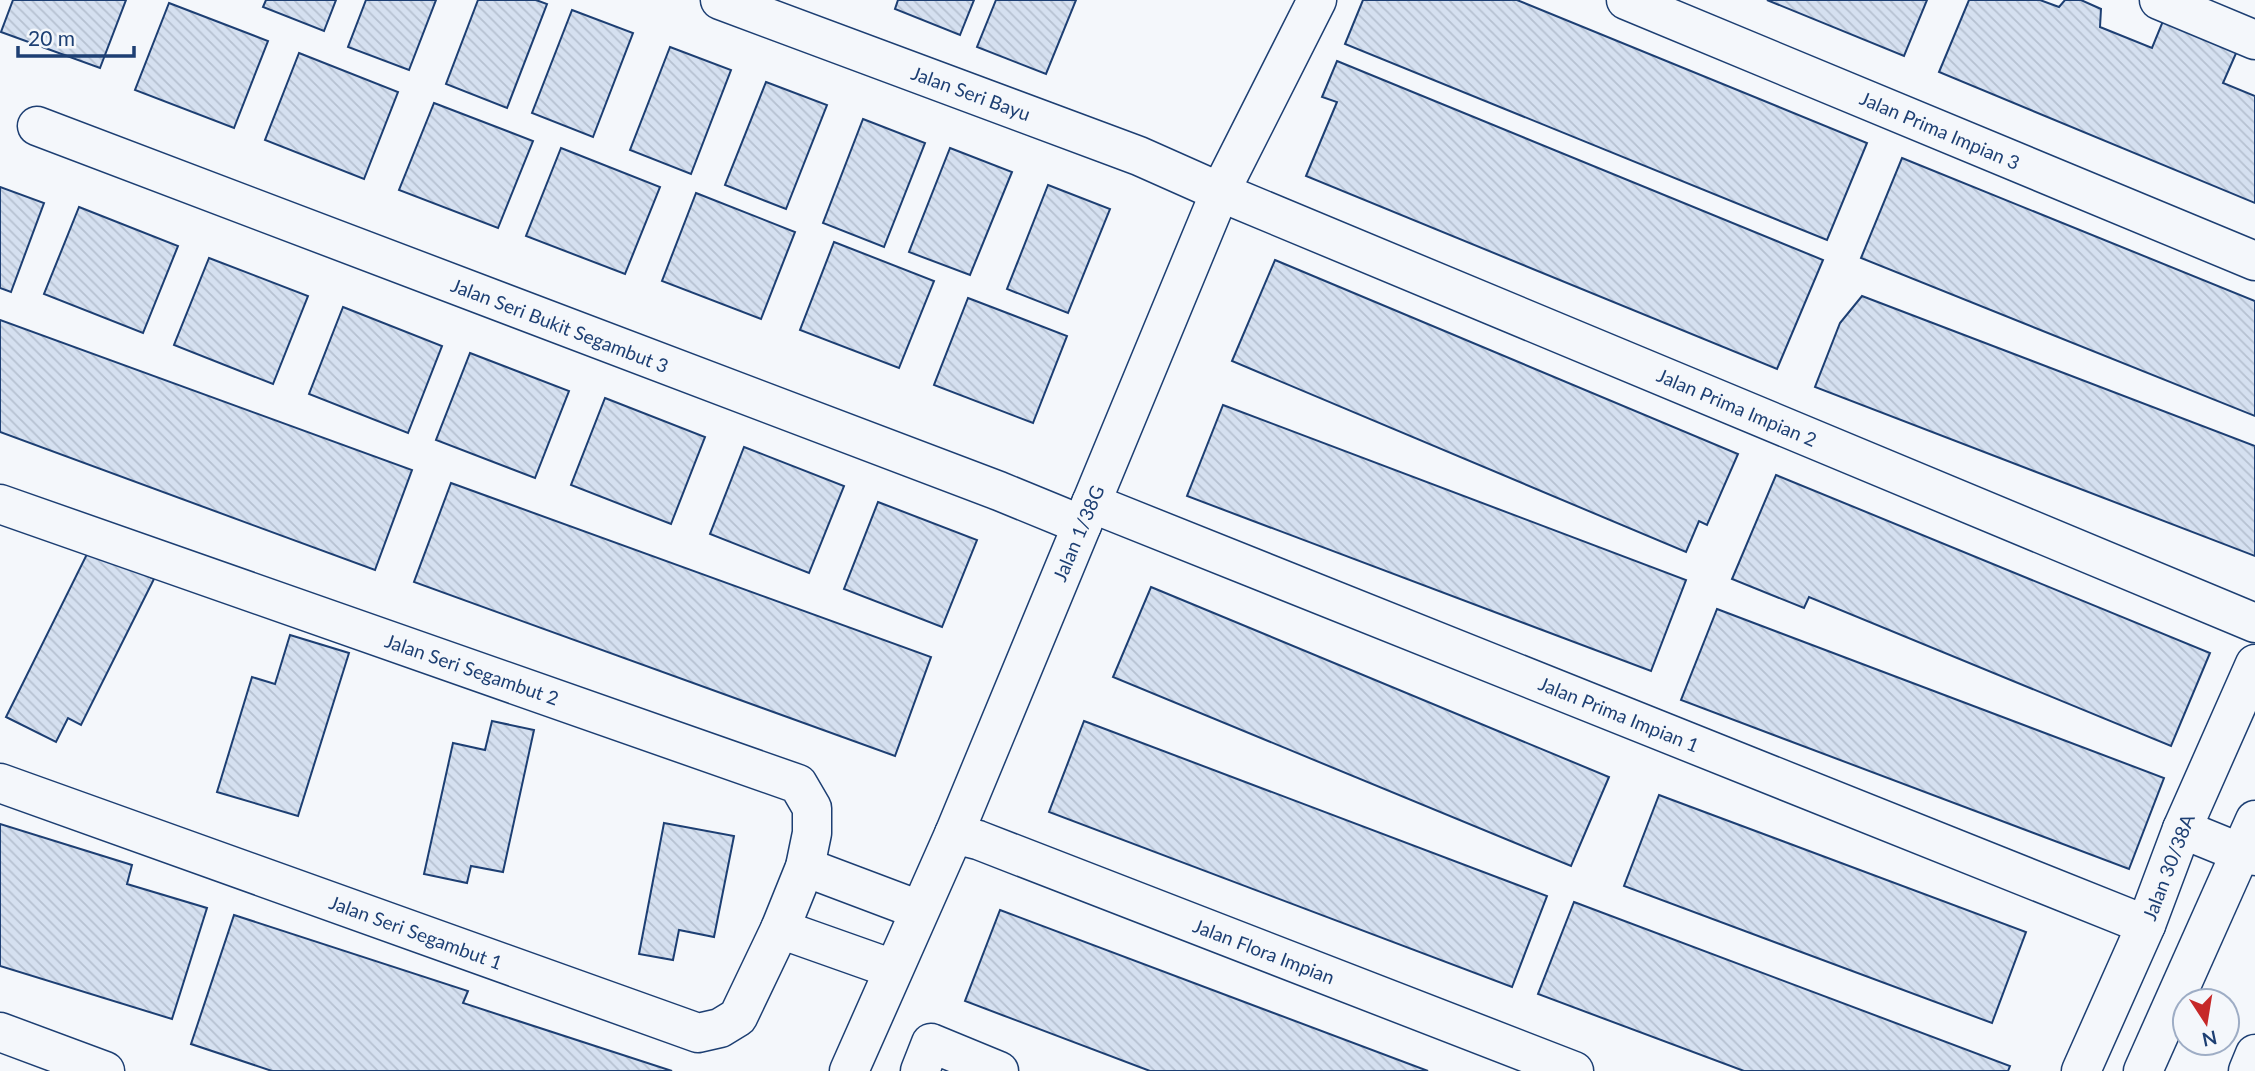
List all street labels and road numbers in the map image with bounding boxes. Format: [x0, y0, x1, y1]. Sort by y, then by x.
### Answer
street label: Jalan Seri Bayu [908, 61, 1034, 125]
street label: Jalan Prima Impian 3 [1857, 86, 2023, 174]
street label: Jalan Seri Bukit Segambut 3 [448, 273, 672, 377]
street label: Jalan Prima Impian 2 [1654, 363, 1820, 451]
street label: Jalan 1/38G [1047, 482, 1109, 584]
street label: Jalan Seri Segambut 2 [382, 628, 562, 710]
street label: Jalan Prima Impian 1 [1535, 671, 1703, 757]
street label: Jalan 30/38A [2137, 810, 2199, 923]
street label: Jalan Seri Segambut 1 [326, 890, 506, 974]
street label: Jalan Flora Impian [1190, 913, 1338, 989]

